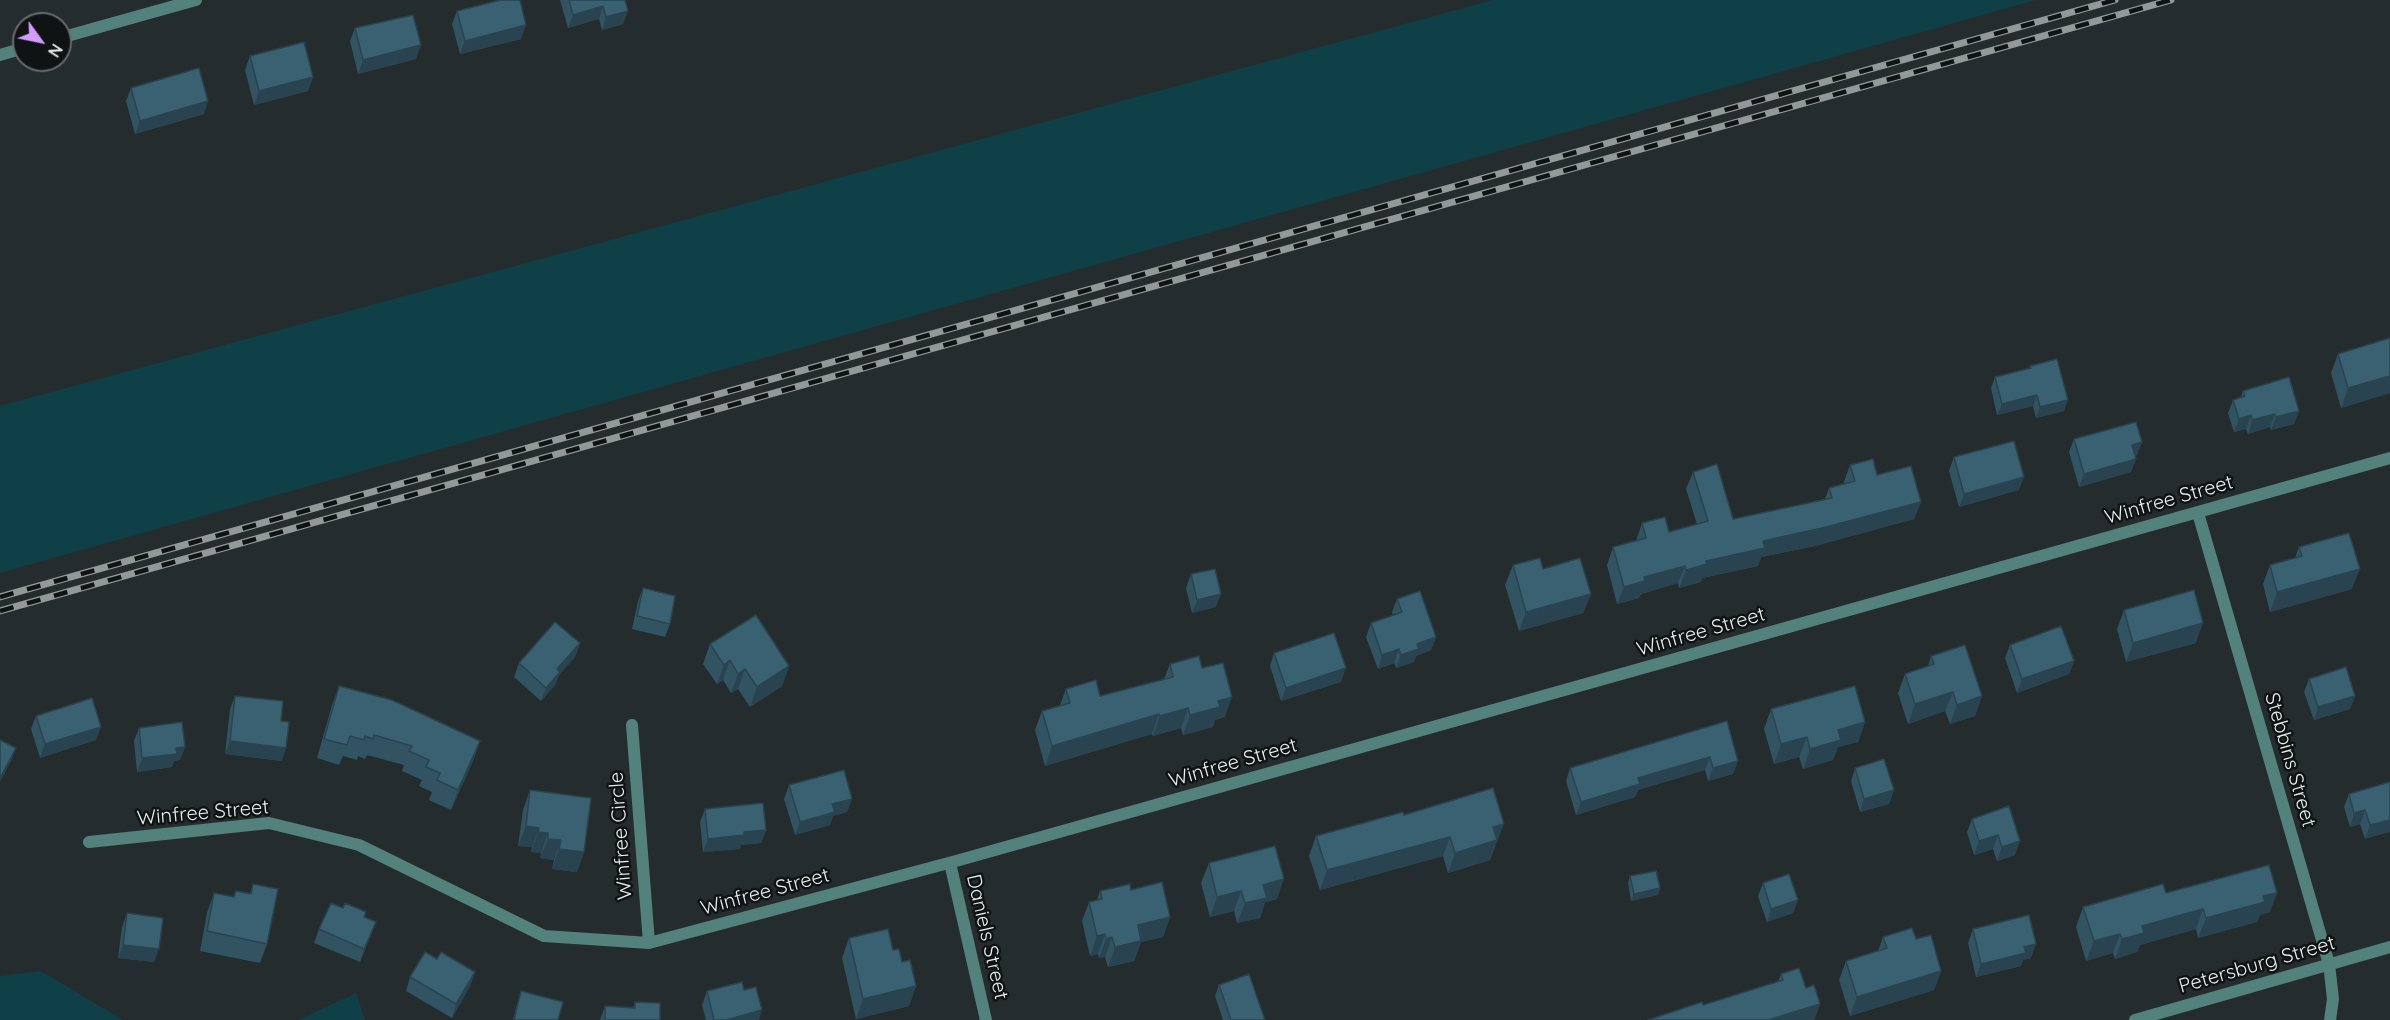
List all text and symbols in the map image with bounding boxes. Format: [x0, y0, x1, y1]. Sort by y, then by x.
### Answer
north arrow [12, 12, 72, 72]
text: N [44, 40, 67, 61]
street label: Winfree Street [2102, 470, 2236, 530]
street label: Winfree Street [1634, 602, 1768, 662]
street label: Stebbins Street [2259, 690, 2321, 830]
street label: Winfree Street [1166, 733, 1300, 793]
street label: Winfree Circle [605, 771, 637, 901]
street label: Winfree Street [136, 795, 270, 831]
street label: Winfree Street [698, 863, 832, 921]
street label: Daniels Street [961, 872, 1013, 1002]
street label: Petersburg Street [2176, 931, 2338, 999]

